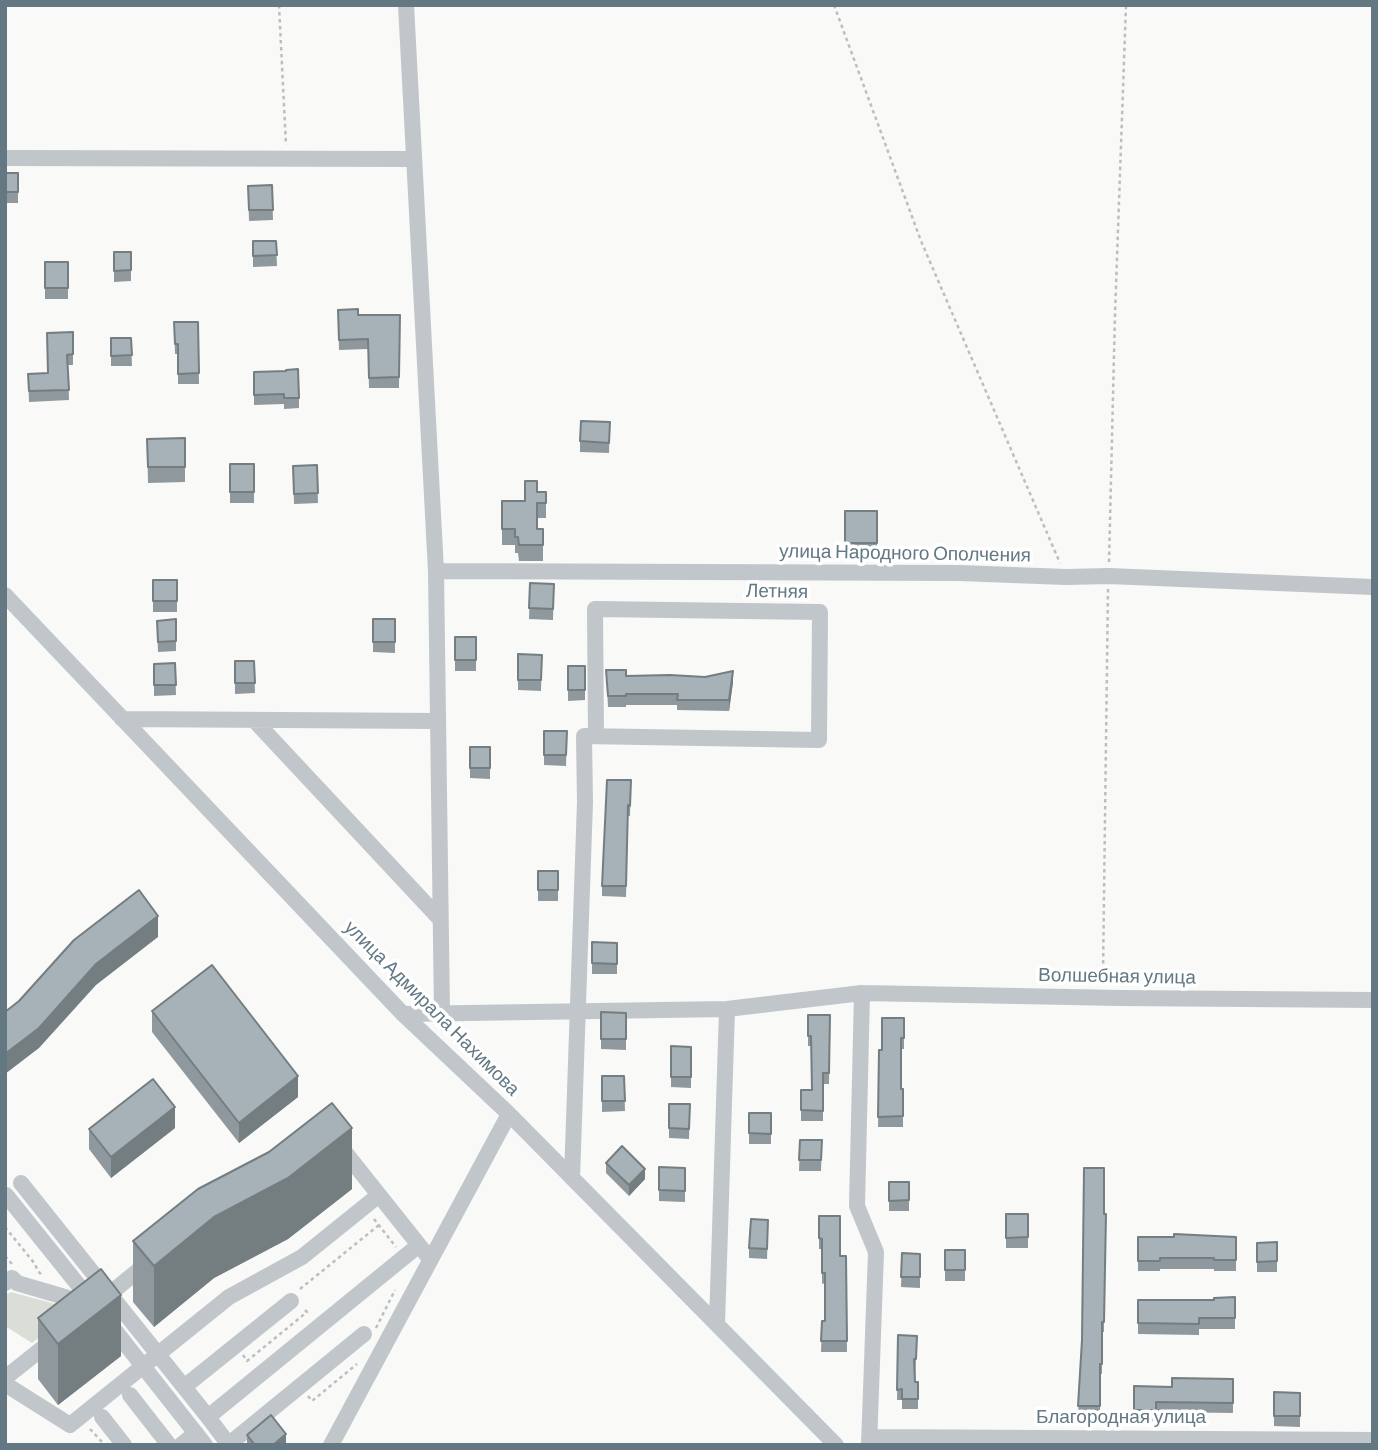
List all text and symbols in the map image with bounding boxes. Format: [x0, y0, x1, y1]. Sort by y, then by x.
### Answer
street label: улица Народного Ополчения [779, 539, 1031, 567]
street label: Летняя [746, 579, 808, 603]
street label: улица Адмирала Нахимова [340, 916, 524, 1100]
street label: Волшебная улица [1038, 963, 1196, 989]
street label: Благородная улица [1036, 1406, 1206, 1428]

